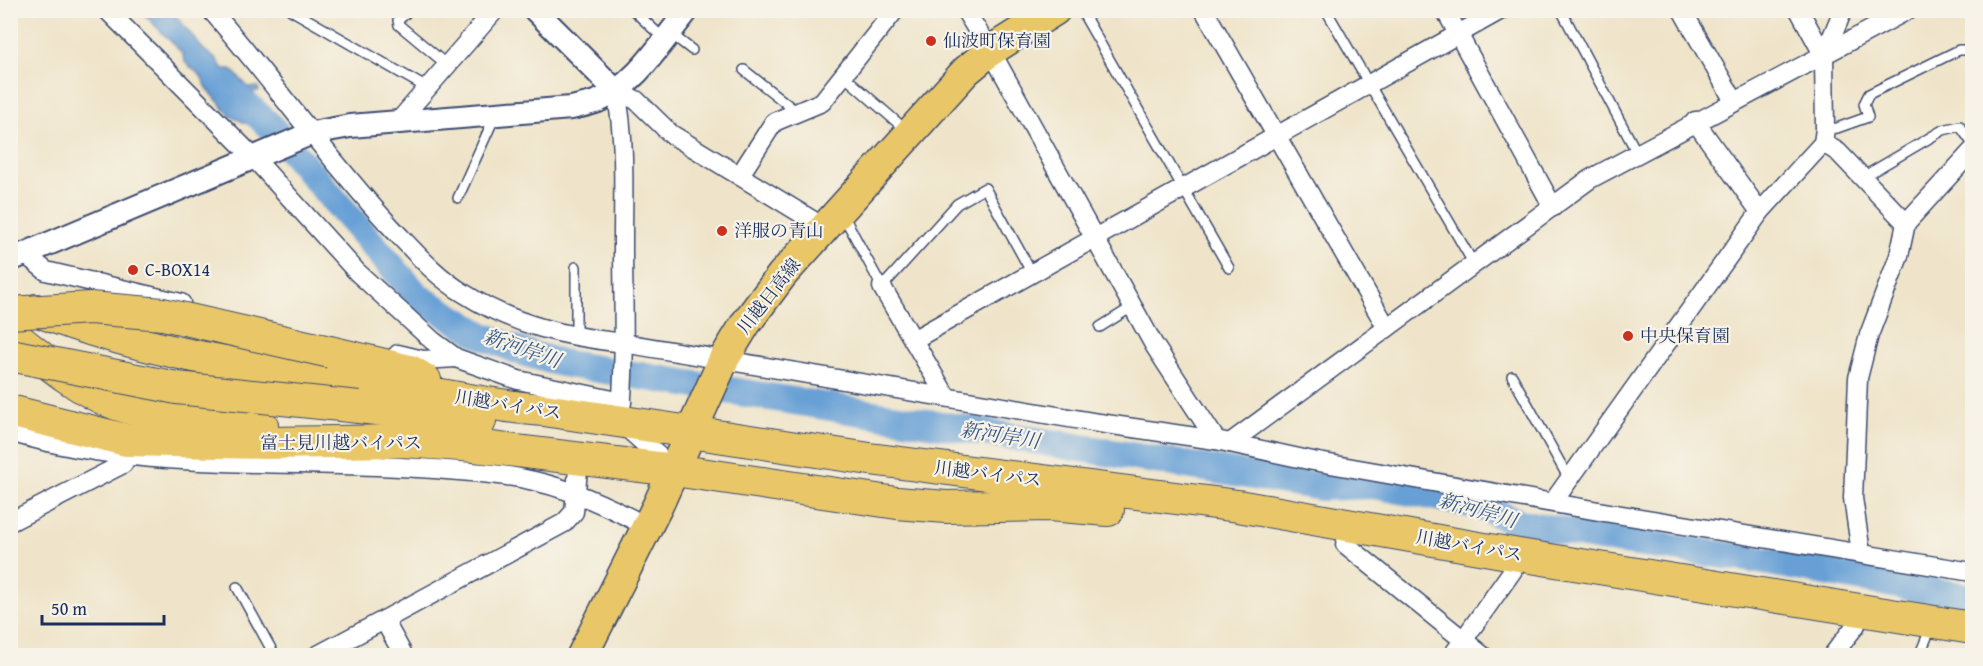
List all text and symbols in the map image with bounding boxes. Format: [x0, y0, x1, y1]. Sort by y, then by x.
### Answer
place label: 仙波町保育園 [943, 27, 1051, 54]
marker: 仙波町保育園 [924, 34, 938, 48]
place label: 洋服の青山 [734, 217, 824, 244]
marker: 洋服の青山 [715, 224, 729, 238]
street label: 川越日高線 [730, 252, 807, 339]
place label: C-BOX14 [145, 256, 210, 283]
marker: C-BOX14 [126, 263, 140, 277]
water label: 新河岸川 [480, 321, 567, 375]
place label: 中央保育園 [1640, 322, 1730, 349]
marker: 中央保育園 [1621, 329, 1635, 343]
street label: 川越バイパス [453, 383, 563, 426]
water label: 新河岸川 [958, 414, 1044, 455]
street label: 富士見川越バイパス [260, 429, 422, 456]
street label: 川越バイパス [933, 454, 1043, 493]
water label: 新河岸川 [1436, 485, 1523, 535]
street label: 川越バイパス [1414, 523, 1524, 568]
scale bar [42, 588, 164, 626]
text: 50 m [51, 595, 87, 622]

